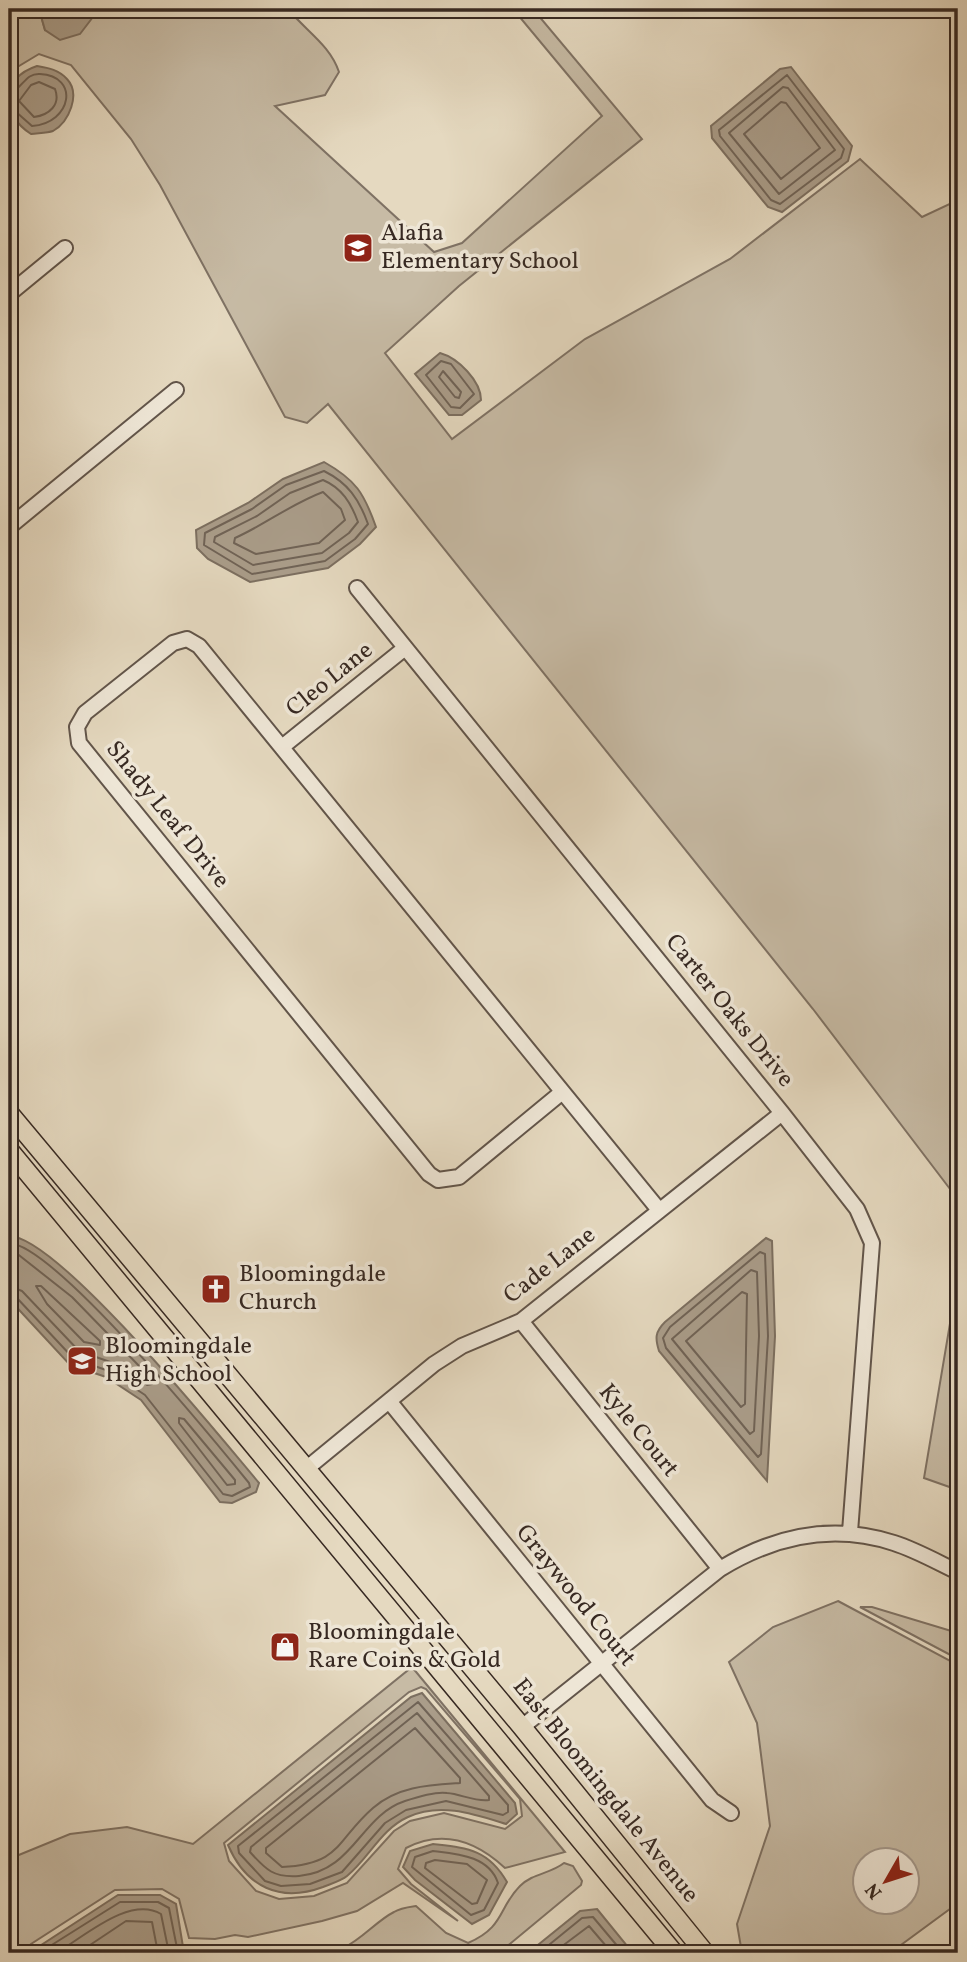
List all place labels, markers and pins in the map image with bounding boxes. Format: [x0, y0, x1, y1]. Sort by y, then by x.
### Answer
place label: Alafia Elementary School [381, 217, 579, 279]
school or university icon: Alafia Elementary School [341, 231, 375, 265]
place label: Bloomingdale Church [239, 1258, 386, 1320]
church icon: Bloomingdale Church [199, 1272, 233, 1306]
place label: Bloomingdale High School [105, 1330, 252, 1392]
school or university icon: Bloomingdale High School [65, 1344, 99, 1378]
place label: Bloomingdale Rare Coins & Gold [308, 1616, 501, 1678]
shop icon: Bloomingdale Rare Coins & Gold [268, 1630, 302, 1664]

